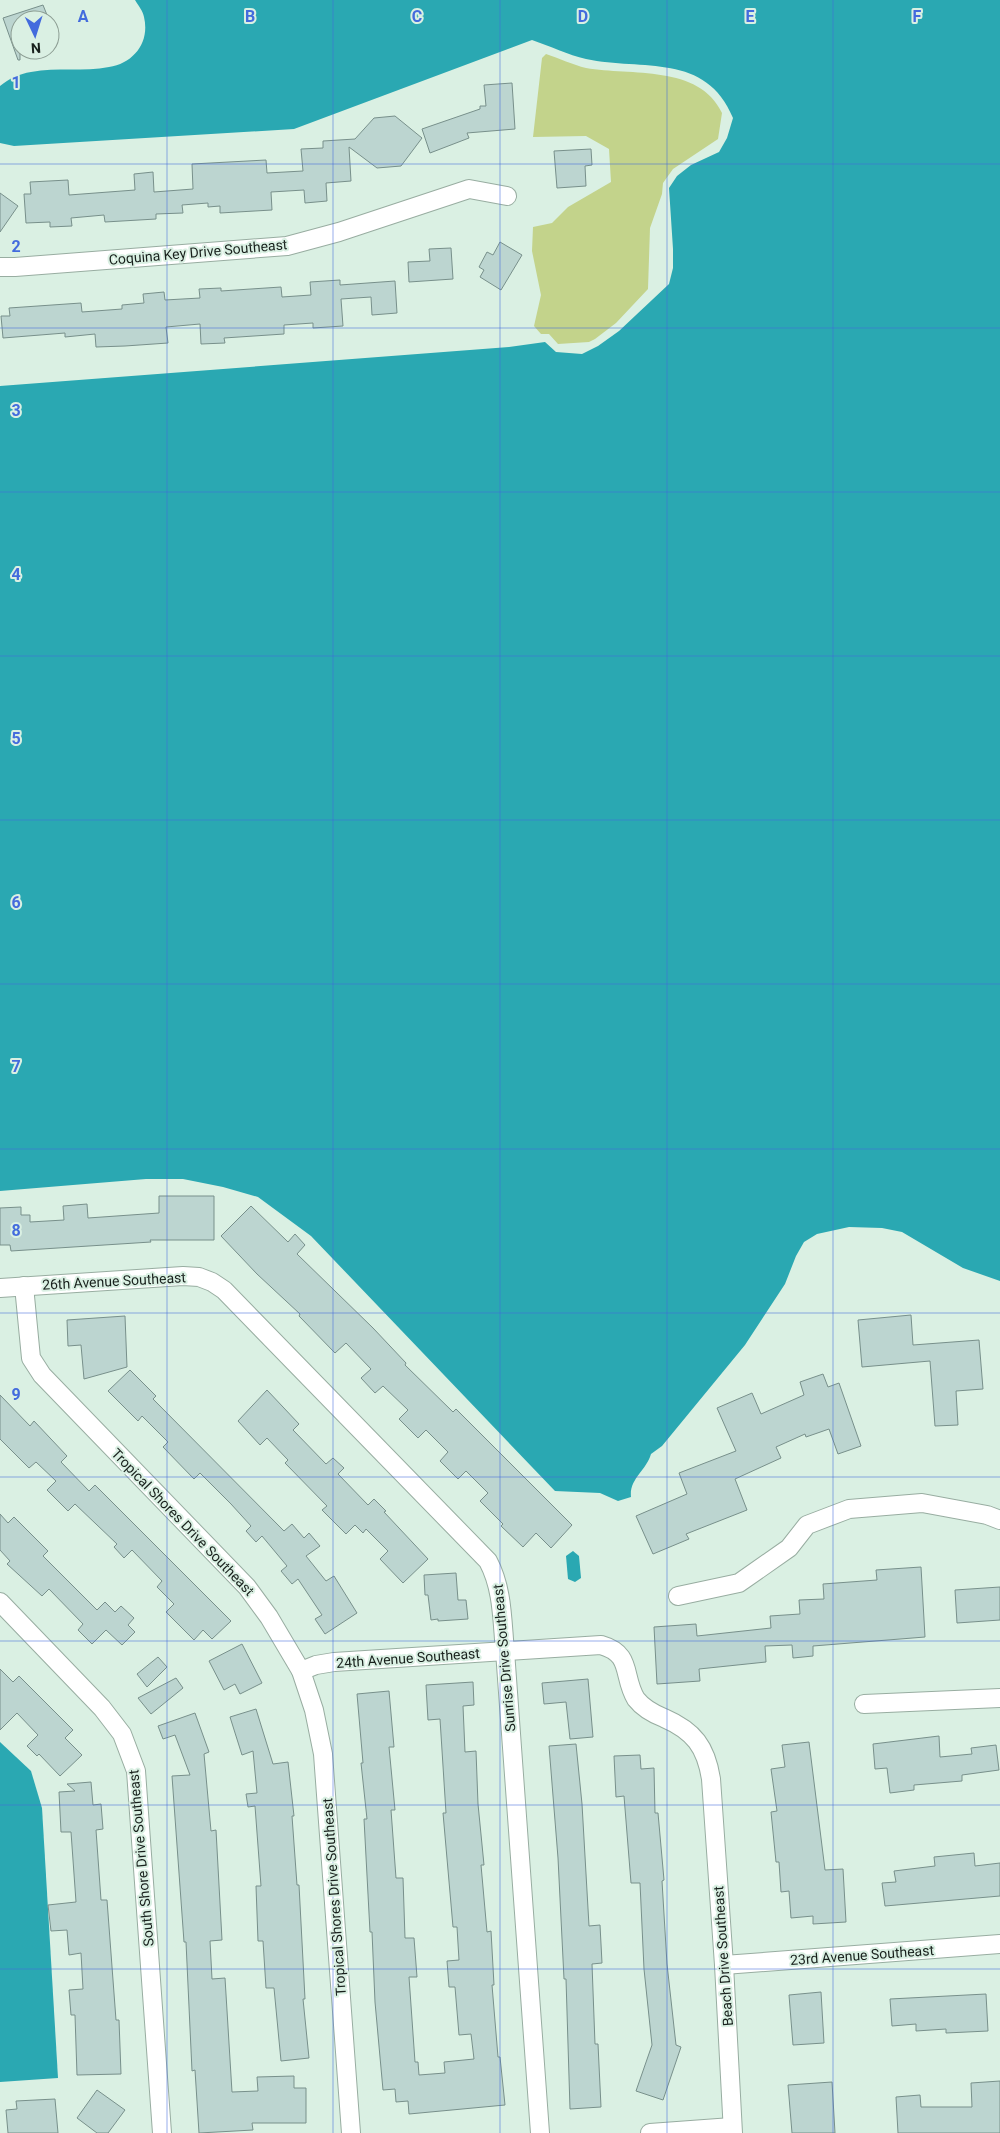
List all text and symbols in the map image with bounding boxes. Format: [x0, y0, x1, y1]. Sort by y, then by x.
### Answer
text: A [78, 7, 89, 26]
text: B [245, 7, 255, 26]
text: C [412, 7, 422, 26]
text: D [578, 7, 588, 26]
text: E [746, 7, 755, 26]
text: F [913, 7, 922, 26]
north arrow [10, 10, 60, 60]
text: N [30, 40, 41, 56]
text: 1 [11, 73, 21, 92]
street label: Coquina Key Drive Southeast [108, 236, 288, 268]
text: 2 [11, 237, 21, 256]
text: 3 [11, 401, 21, 420]
text: 4 [11, 565, 21, 584]
text: 5 [11, 729, 21, 748]
text: 6 [11, 893, 21, 912]
text: 7 [11, 1057, 21, 1076]
text: 8 [11, 1221, 21, 1240]
street label: 26th Avenue Southeast [42, 1269, 187, 1293]
text: 9 [11, 1385, 21, 1404]
street label: Tropical Shores Drive Southeast [108, 1445, 258, 1599]
street label: Sunrise Drive Southeast [490, 1583, 518, 1732]
street label: 24th Avenue Southeast [336, 1645, 481, 1671]
street label: South Shore Drive Southeast [125, 1769, 157, 1947]
street label: Tropical Shores Drive Southeast [319, 1797, 349, 1996]
street label: Beach Drive Southeast [710, 1885, 736, 2027]
street label: 23rd Avenue Southeast [790, 1942, 935, 1968]

